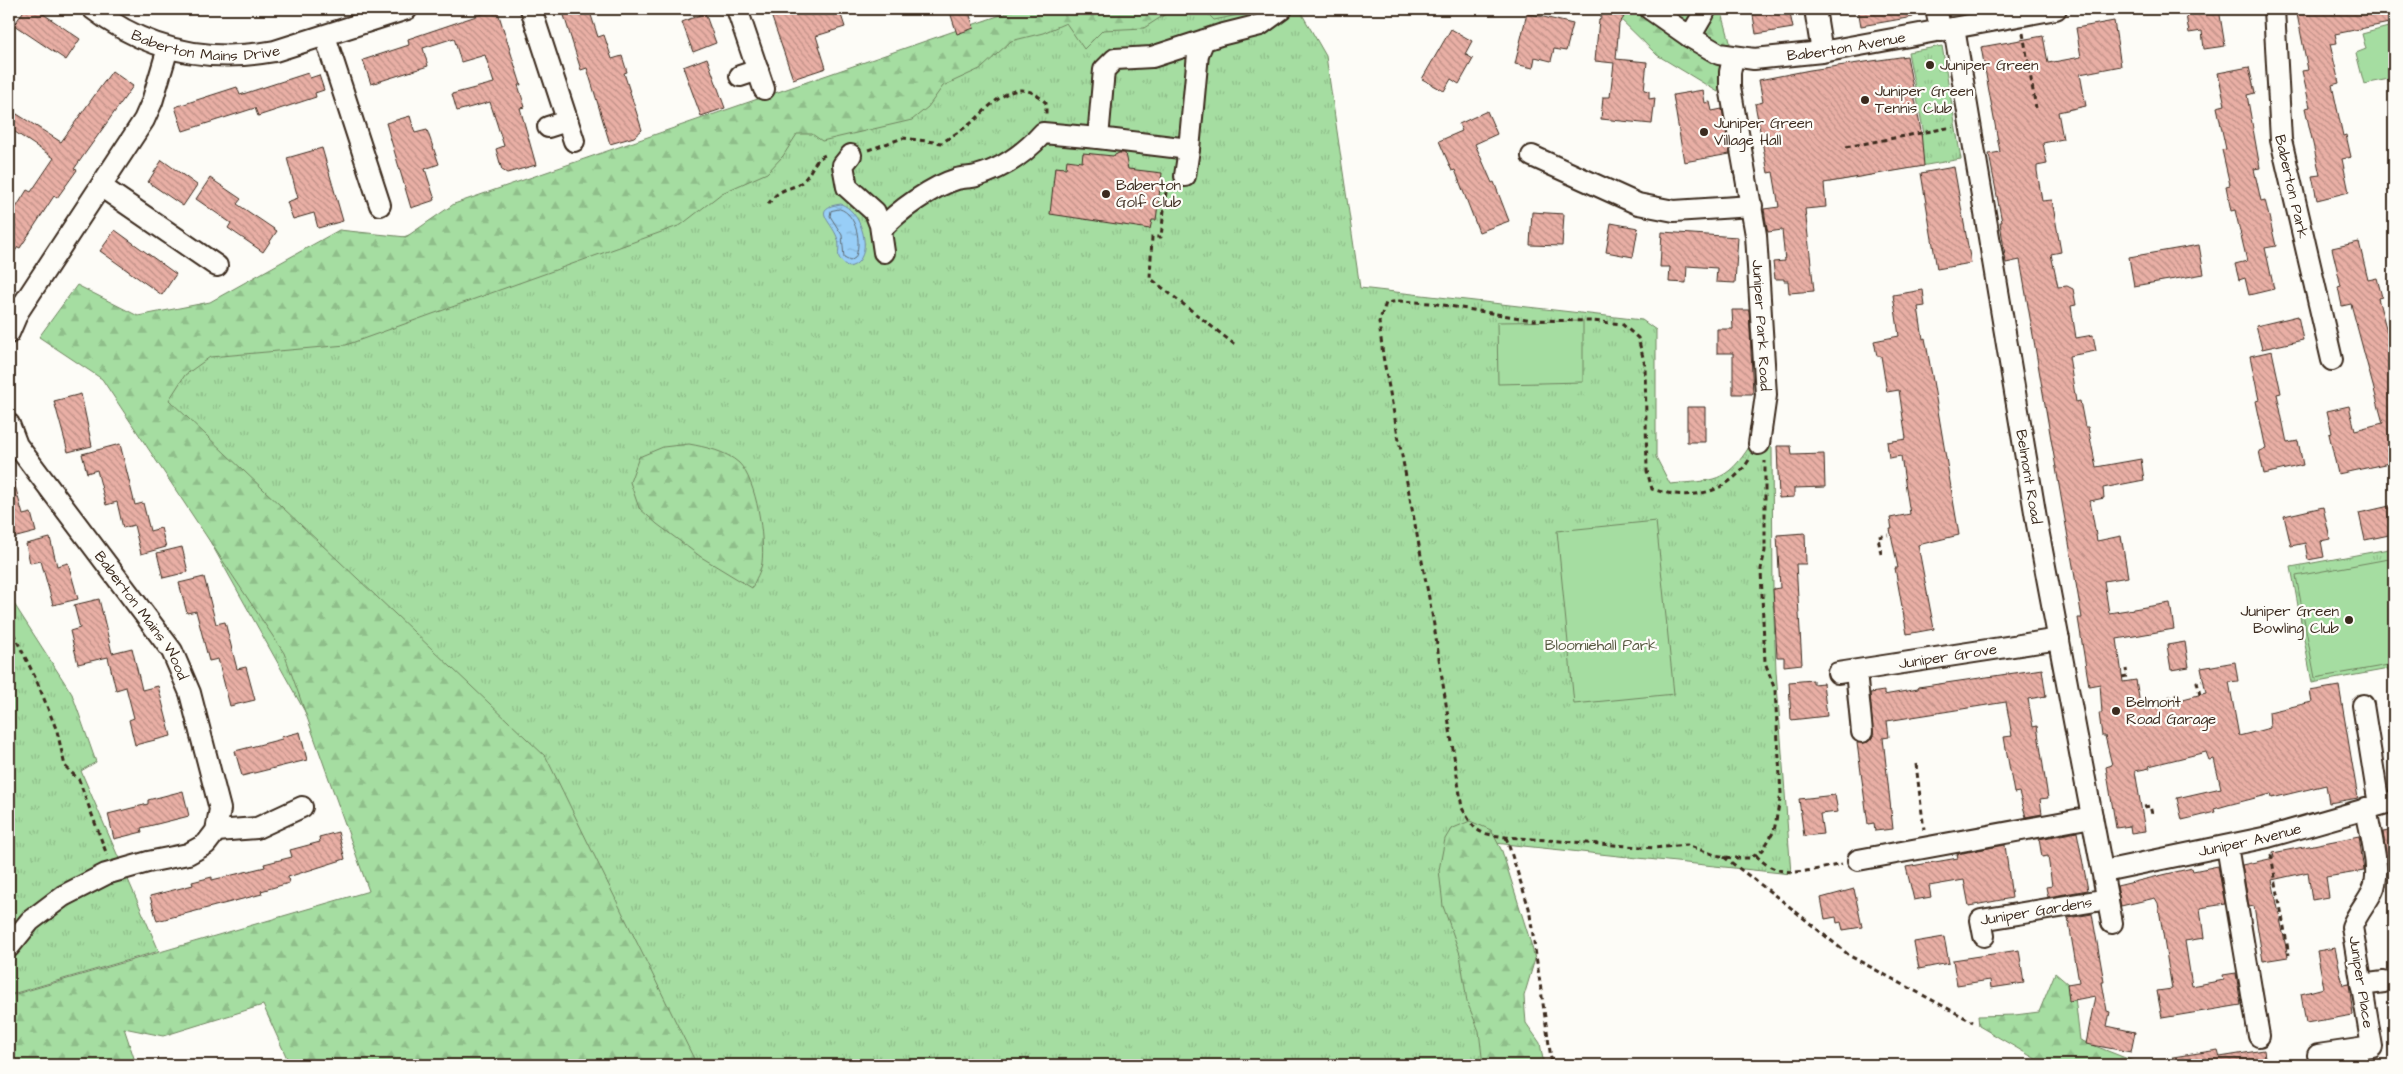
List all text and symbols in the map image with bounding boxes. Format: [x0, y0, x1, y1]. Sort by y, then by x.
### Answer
street label: Baberton Mains Drive [128, 24, 283, 66]
street label: Baberton Avenue [1786, 26, 1907, 66]
place label: Juniper Green [1940, 55, 2039, 76]
marker: Juniper Green [1924, 59, 1936, 71]
place label: Juniper Green Tennis Club [1875, 81, 1974, 119]
marker: Juniper Green Tennis Club [1859, 94, 1871, 106]
place label: Juniper Green Village Hall [1714, 113, 1813, 152]
marker: Juniper Green Village Hall [1698, 126, 1710, 138]
street label: Baberton Park [2270, 133, 2314, 241]
place label: Baberton Golf Club [1116, 175, 1182, 213]
marker: Baberton Golf Club [1100, 188, 1112, 200]
street label: Juniper Park Road [1747, 259, 1776, 392]
street label: Belmont Road [2011, 428, 2047, 526]
street label: Baberton Mains Wood [90, 546, 194, 683]
place label: Juniper Green Bowling Club [2241, 601, 2340, 640]
marker: Juniper Green Bowling Club [2343, 614, 2355, 626]
park label: Bloomiehall Park [1545, 635, 1657, 656]
street label: Juniper Grove [1897, 638, 1998, 674]
place label: Belmont Road Garage [2126, 692, 2216, 731]
marker: Belmont Road Garage [2110, 705, 2122, 717]
street label: Juniper Avenue [2196, 818, 2304, 862]
street label: Juniper Gardens [1978, 891, 2094, 931]
street label: Juniper Place [2343, 934, 2379, 1030]

